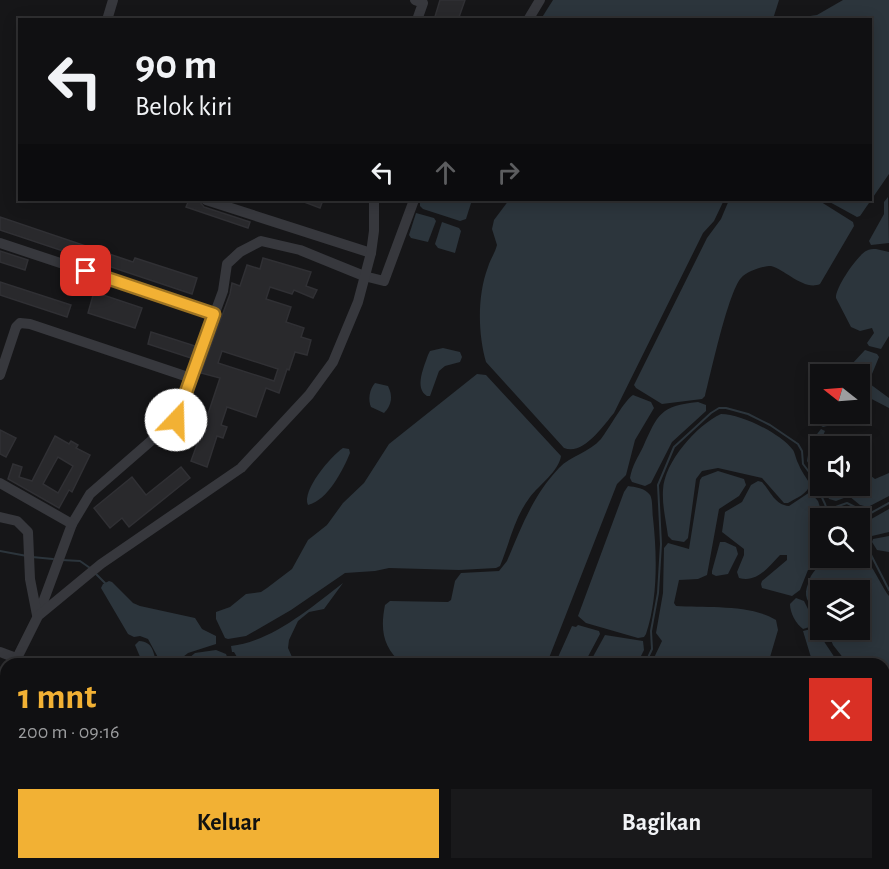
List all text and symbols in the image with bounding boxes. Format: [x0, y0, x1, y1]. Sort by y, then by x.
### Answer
icon: left [36, 42, 114, 120]
text: 90 m [135, 44, 217, 86]
text: Belok kiri [135, 93, 232, 120]
icon: left [366, 156, 399, 189]
icon: ahead [429, 156, 462, 189]
icon: right [492, 156, 525, 189]
pin [60, 245, 111, 296]
icon: arrive [69, 254, 102, 287]
north arrow [810, 364, 870, 424]
map controls [810, 364, 870, 640]
position arrow [144, 388, 208, 452]
button: sound [810, 436, 870, 496]
button: search [810, 508, 870, 568]
button: layers [810, 580, 870, 640]
button: close [809, 678, 872, 741]
text: 1 mnt [18, 679, 96, 715]
text: 200 m · 09:16 [18, 722, 120, 742]
button: Keluar [18, 789, 439, 858]
button: Bagikan [451, 789, 872, 858]

